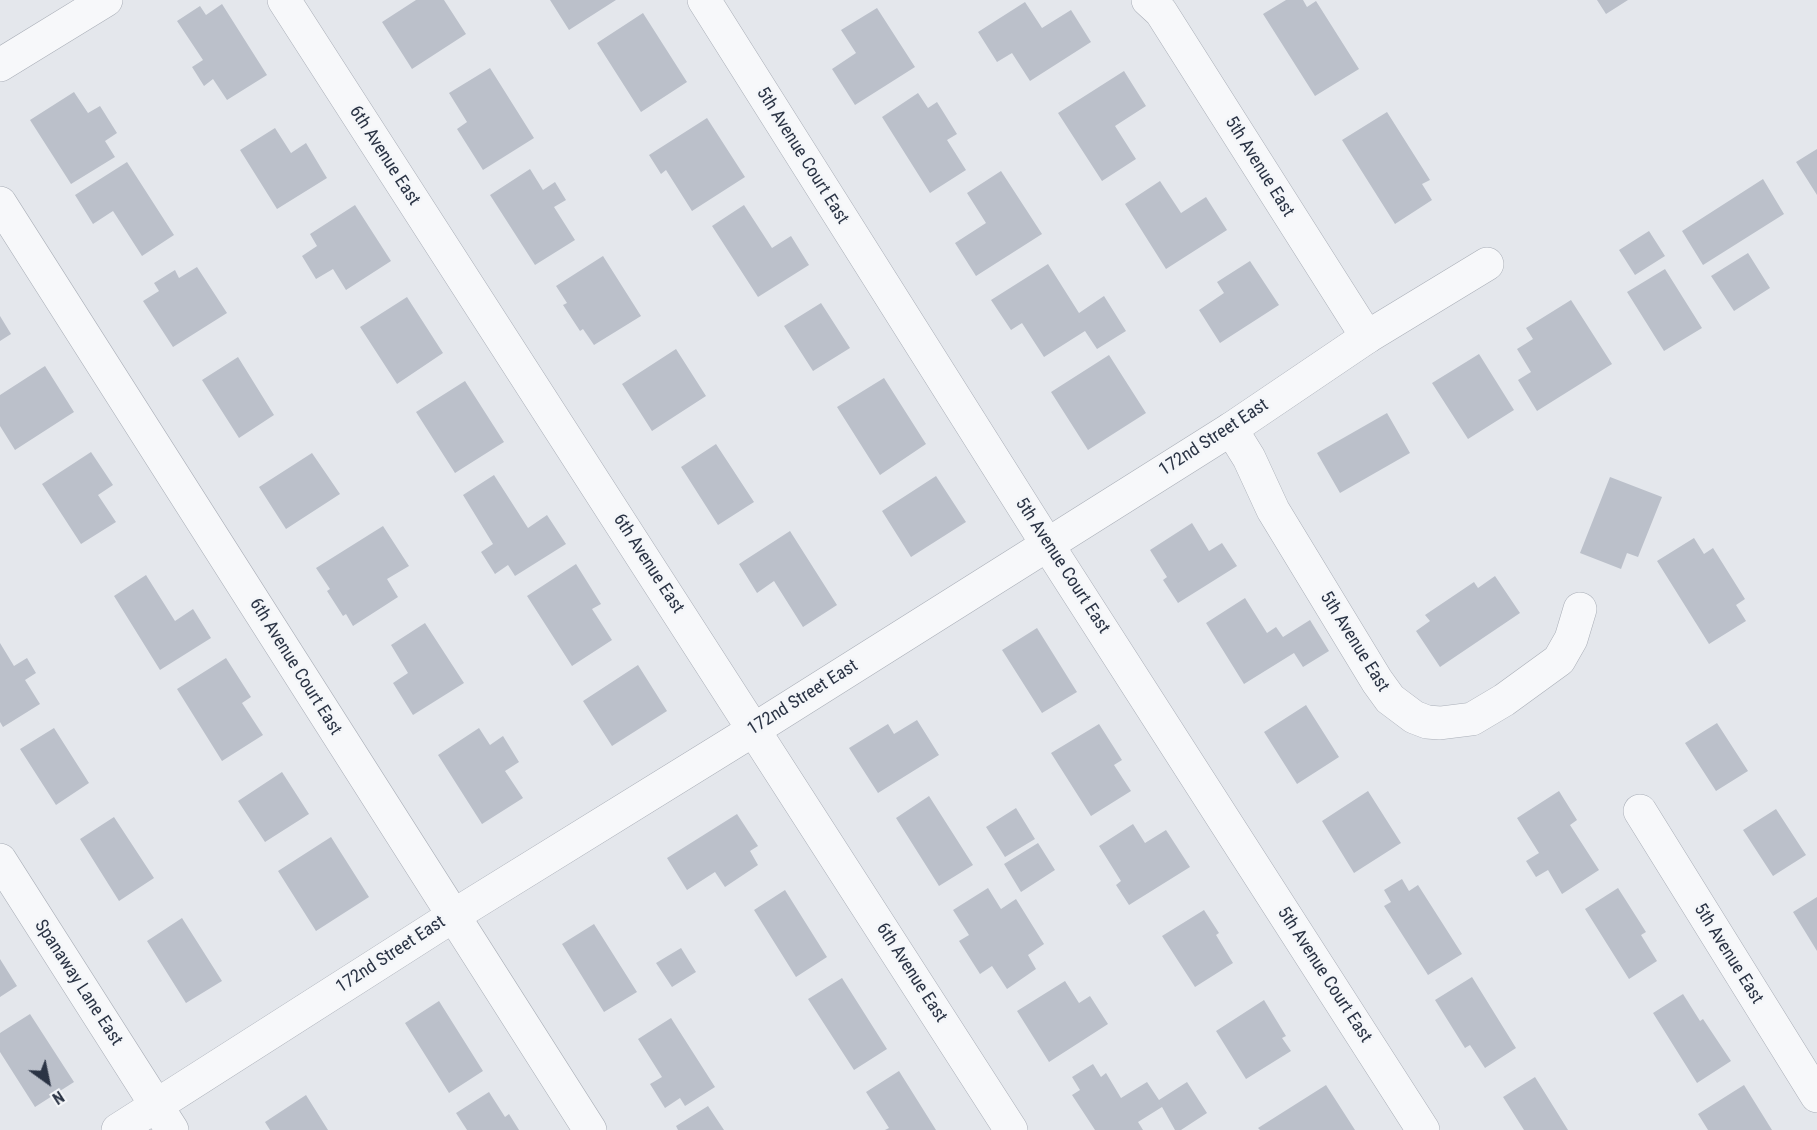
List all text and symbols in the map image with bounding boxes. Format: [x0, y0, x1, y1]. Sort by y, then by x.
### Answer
street label: 5th Avenue Court East [751, 84, 853, 228]
street label: 6th Avenue East [344, 102, 424, 210]
street label: 5th Avenue East [1220, 113, 1298, 221]
street label: 172nd Street East [1155, 395, 1273, 481]
street label: 5th Avenue Court East [1010, 494, 1114, 638]
street label: 6th Avenue East [608, 510, 688, 618]
street label: 5th Avenue East [1315, 588, 1393, 696]
street label: 6th Avenue Court East [244, 595, 346, 739]
street label: 172nd Street East [744, 655, 862, 741]
street label: 5th Avenue East [1689, 900, 1767, 1008]
street label: 5th Avenue Court East [1272, 903, 1376, 1047]
street label: 172nd Street East [332, 912, 450, 998]
street label: Spanaway Lane East [29, 916, 127, 1050]
street label: 6th Avenue East [871, 919, 951, 1027]
north arrow [18, 1052, 78, 1112]
text: N [49, 1087, 67, 1108]

